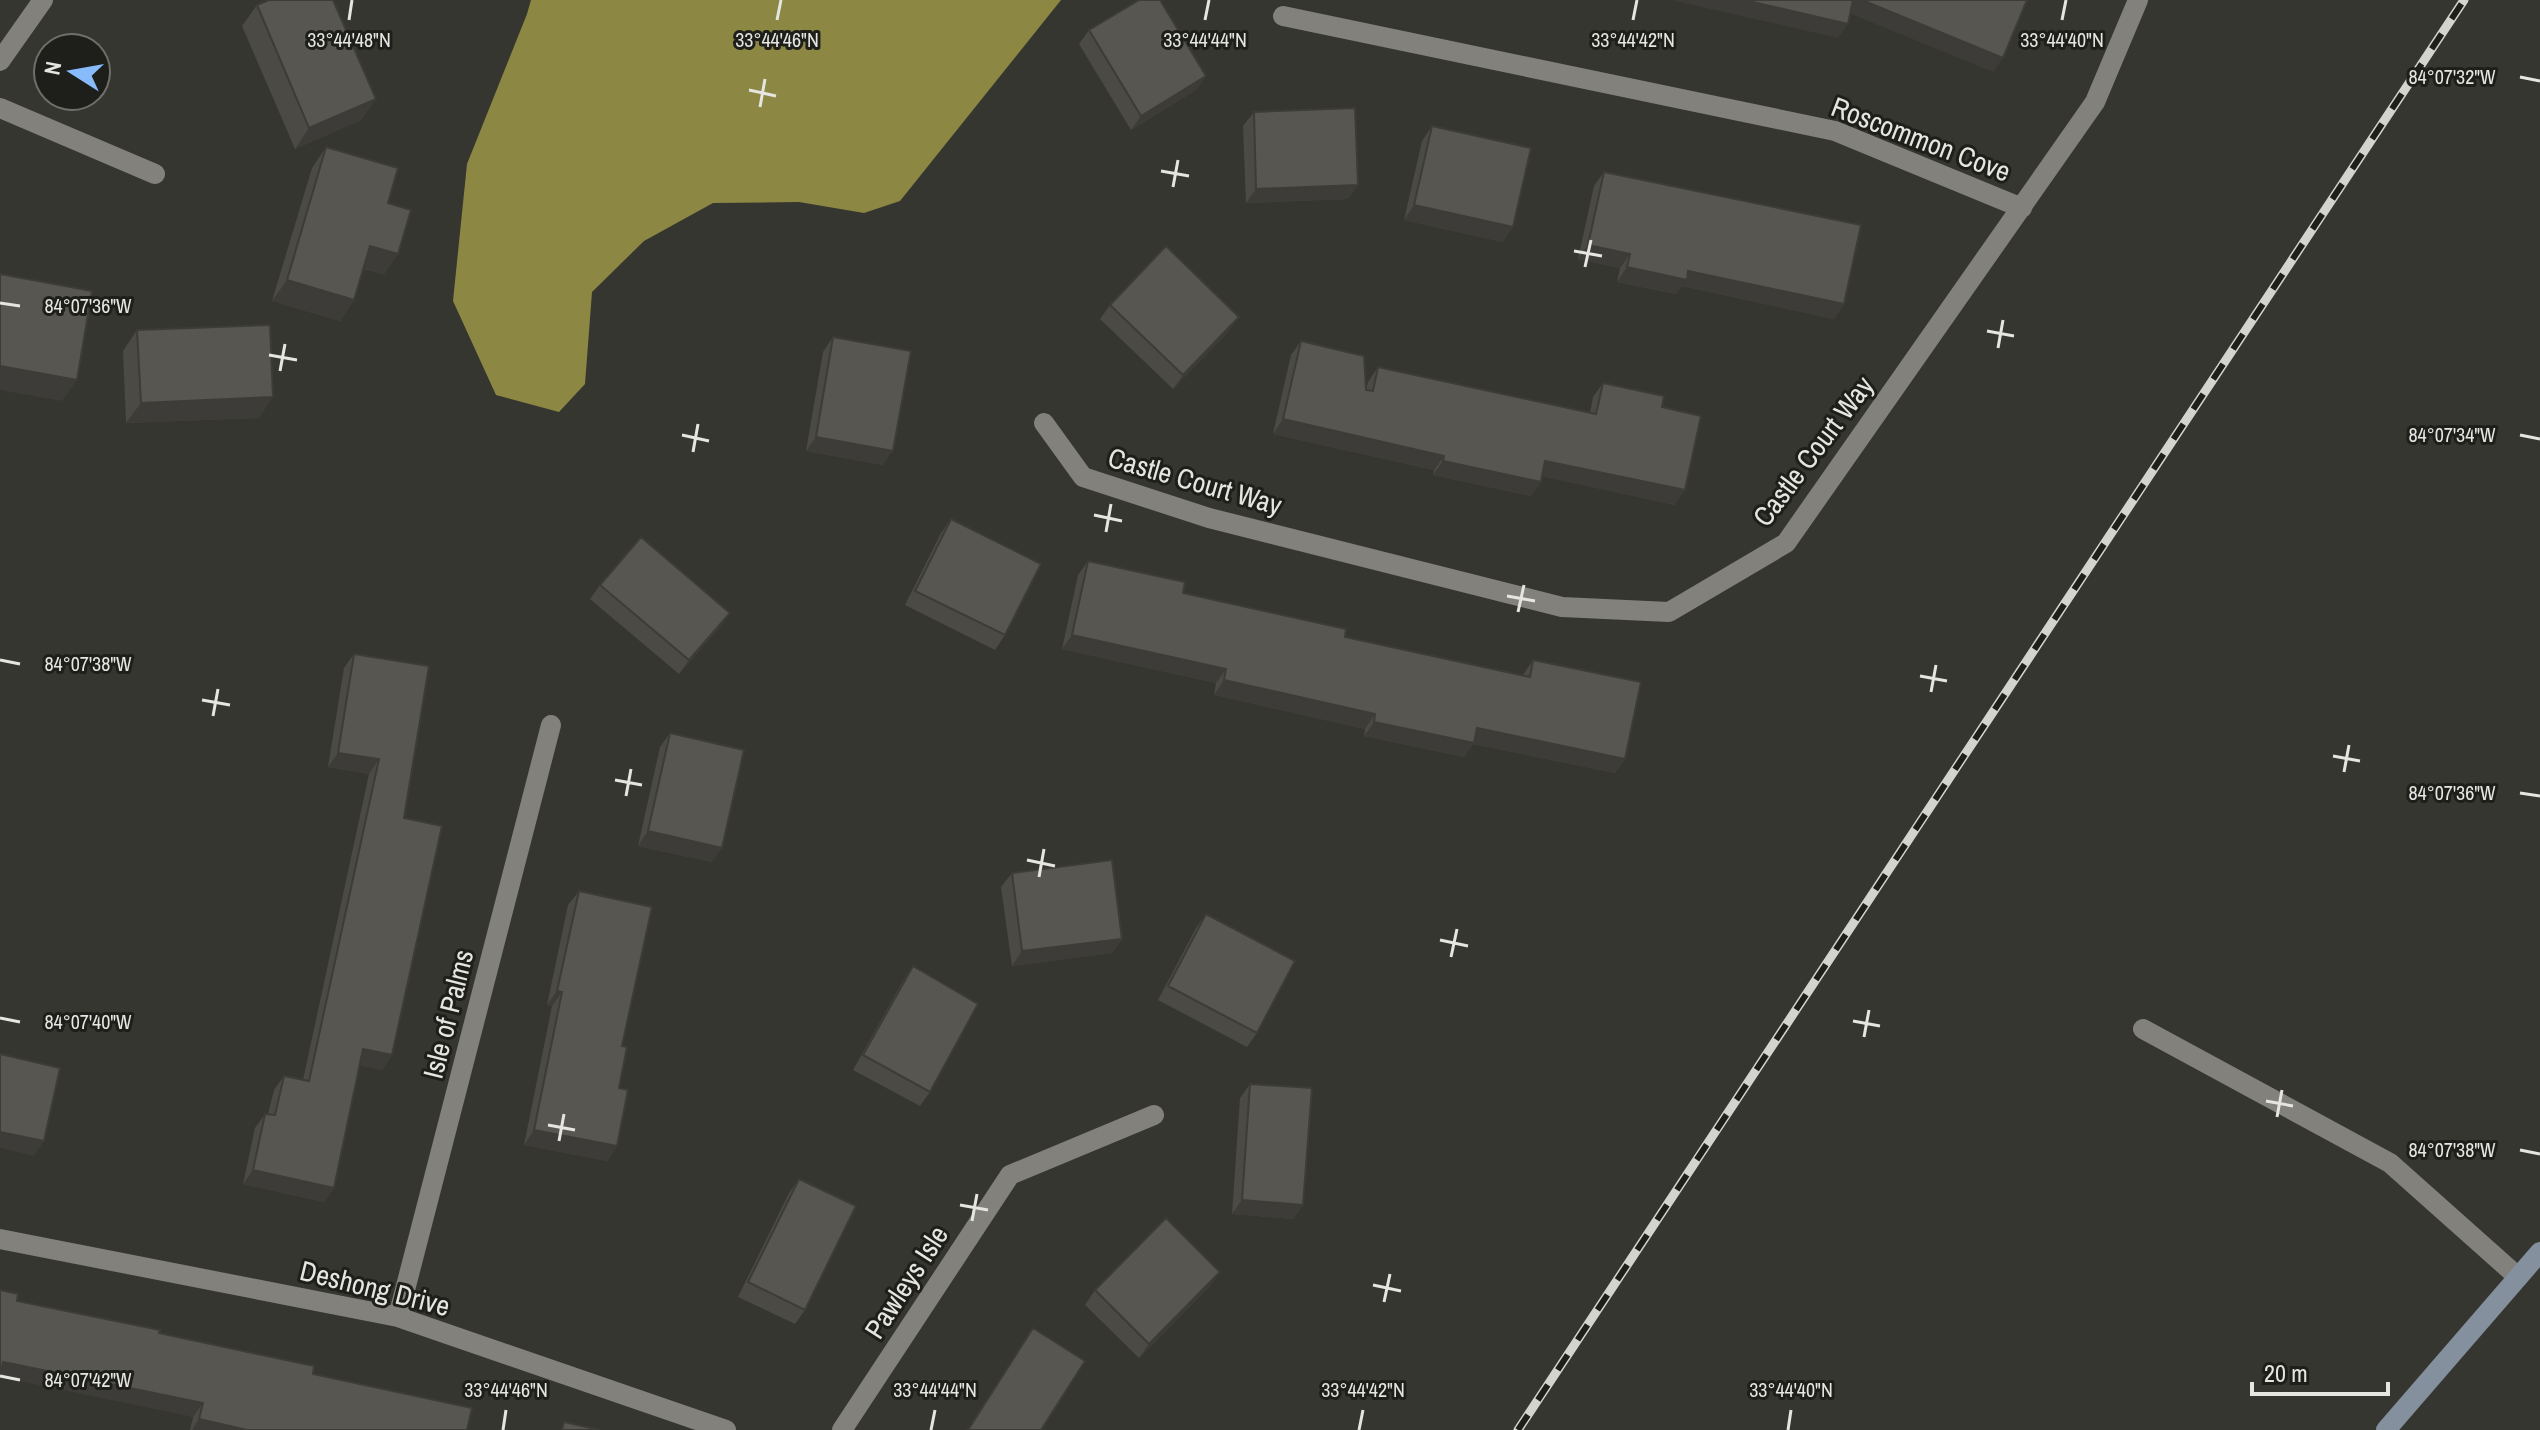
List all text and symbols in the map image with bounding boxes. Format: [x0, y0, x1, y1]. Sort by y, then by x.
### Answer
text: 33°44'48"N [307, 26, 391, 53]
text: 33°44'46"N [735, 26, 819, 53]
text: 33°44'44"N [1163, 26, 1247, 53]
text: 33°44'42"N [1591, 26, 1675, 53]
text: 33°44'40"N [2020, 26, 2104, 53]
north arrow [32, 32, 112, 112]
text: N [36, 59, 68, 77]
text: 84°07'32"W [2408, 63, 2496, 90]
street label: Roscommon Cove [1826, 87, 2016, 191]
text: 84°07'36"W [44, 292, 132, 319]
street label: Castle Court Way [1744, 368, 1882, 534]
text: 84°07'34"W [2408, 421, 2496, 448]
street label: Castle Court Way [1104, 438, 1287, 524]
text: 84°07'38"W [44, 650, 132, 677]
text: 84°07'36"W [2408, 779, 2496, 806]
street label: Isle of Palms [414, 946, 482, 1082]
text: 84°07'40"W [44, 1008, 132, 1035]
text: 84°07'38"W [2408, 1136, 2496, 1163]
street label: Pawleys Isle [855, 1218, 957, 1346]
street label: Deshong Drive [296, 1251, 454, 1325]
scale bar [2252, 1346, 2388, 1396]
text: 20 m [2264, 1357, 2308, 1389]
text: 84°07'42"W [44, 1366, 132, 1393]
text: 33°44'46"N [464, 1376, 548, 1403]
text: 33°44'44"N [893, 1376, 977, 1403]
text: 33°44'42"N [1321, 1376, 1405, 1403]
text: 33°44'40"N [1749, 1376, 1833, 1403]

